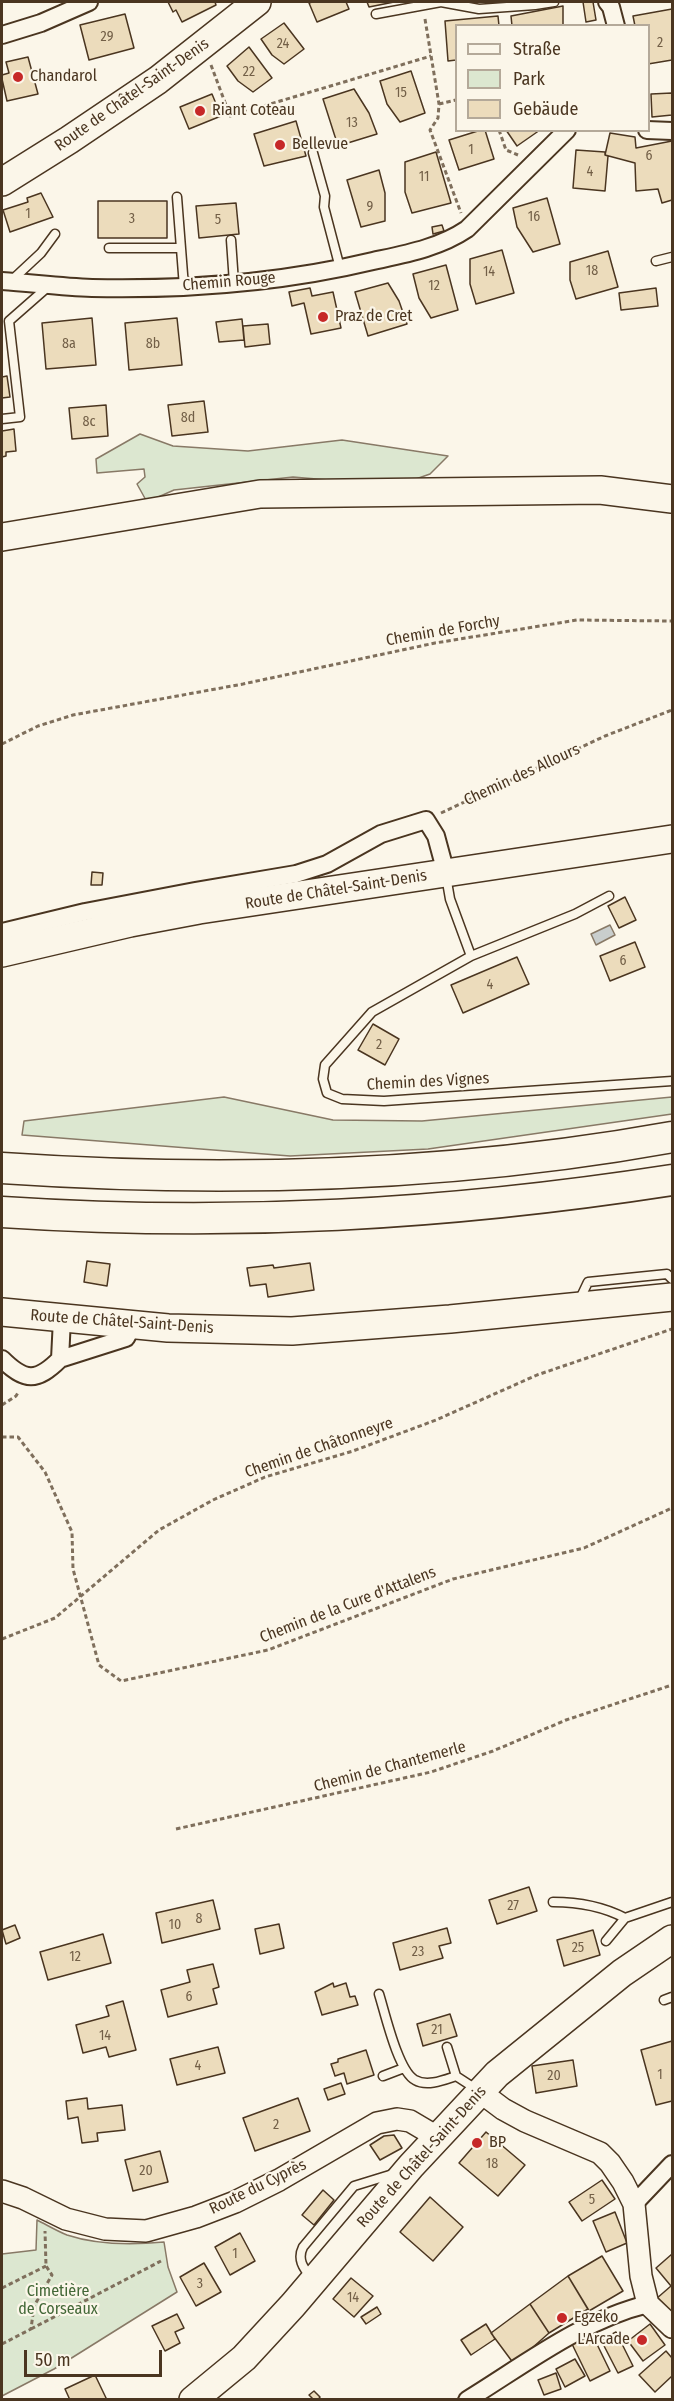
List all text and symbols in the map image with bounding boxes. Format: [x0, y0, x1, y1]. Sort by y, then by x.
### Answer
legend [455, 24, 650, 132]
house number: 29 [101, 29, 113, 45]
street label: Route de Châtel-Saint-Denis [51, 34, 213, 156]
house number: 2 [657, 35, 663, 51]
house number: 24 [277, 36, 289, 52]
text: Straße [513, 38, 561, 60]
house number: 22 [243, 64, 255, 80]
place label: Chandarol [30, 67, 97, 87]
text: Park [513, 68, 545, 90]
marker: Chandarol [11, 70, 25, 84]
house number: 15 [395, 85, 407, 101]
text: Gebäude [513, 98, 578, 120]
place label: Riant Coteau [212, 101, 295, 121]
marker: Riant Coteau [193, 104, 207, 118]
house number: 13 [346, 115, 358, 131]
place label: Bellevue [292, 135, 348, 155]
marker: Bellevue [273, 138, 287, 152]
house number: 1 [468, 142, 474, 158]
house number: 6 [646, 148, 652, 164]
house number: 4 [587, 164, 593, 180]
house number: 11 [419, 169, 429, 185]
house number: 9 [367, 199, 373, 215]
house number: 1 [25, 206, 31, 222]
house number: 16 [528, 209, 540, 225]
house number: 3 [129, 211, 135, 227]
house number: 5 [215, 212, 221, 228]
house number: 18 [586, 263, 598, 279]
house number: 14 [483, 264, 495, 280]
street label: Chemin Rouge [182, 268, 276, 296]
house number: 12 [428, 278, 440, 294]
place label: Praz de Cret [335, 307, 412, 327]
marker: Praz de Cret [316, 310, 330, 324]
house number: 8a [62, 336, 76, 352]
house number: 8b [146, 336, 160, 352]
house number: 8d [181, 410, 195, 426]
house number: 8c [83, 414, 95, 430]
street label: Chemin de Forchy [385, 612, 501, 650]
street label: Chemin des Allours [461, 740, 583, 810]
street label: Route de Châtel-Saint-Denis [244, 866, 428, 914]
house number: 6 [620, 953, 626, 969]
house number: 4 [487, 977, 493, 993]
house number: 2 [376, 1037, 382, 1053]
street label: Chemin des Vignes [366, 1069, 490, 1095]
street label: Route de Châtel-Saint-Denis [30, 1306, 214, 1338]
street label: Chemin de Châtonneyre [242, 1414, 396, 1482]
street label: Chemin de la Cure d'Attalens [257, 1563, 439, 1647]
street label: Chemin de Chantemerle [312, 1737, 468, 1797]
house number: 27 [507, 1898, 519, 1914]
house number: 8 [196, 1911, 202, 1927]
house number: 10 [169, 1917, 181, 1933]
house number: 25 [572, 1940, 584, 1956]
house number: 23 [412, 1944, 424, 1960]
house number: 12 [69, 1949, 81, 1965]
house number: 6 [186, 1989, 192, 2005]
house number: 21 [431, 2022, 443, 2038]
house number: 14 [99, 2028, 111, 2044]
house number: 4 [195, 2058, 201, 2074]
house number: 1 [657, 2067, 663, 2083]
house number: 20 [547, 2068, 561, 2084]
street label: Route de Châtel-Saint-Denis [353, 2082, 491, 2232]
house number: 2 [273, 2117, 279, 2133]
place label: BP [489, 2133, 506, 2153]
marker: BP [470, 2136, 484, 2150]
street label: Route du Cyprès [206, 2155, 310, 2219]
house number: 18 [486, 2156, 498, 2172]
house number: 20 [139, 2163, 153, 2179]
house number: 5 [589, 2192, 595, 2208]
house number: 1 [232, 2246, 238, 2262]
house number: 3 [197, 2276, 203, 2292]
park label: Cimetière de Corseaux [18, 2282, 98, 2320]
house number: 14 [347, 2290, 359, 2306]
place label: Egzeko [574, 2308, 618, 2328]
marker: Egzeko [555, 2311, 569, 2325]
place label: L'Arcade [577, 2330, 630, 2350]
marker: L'Arcade [635, 2333, 649, 2347]
scale bar [27, 2338, 165, 2376]
text: 50 m [35, 2349, 71, 2371]

